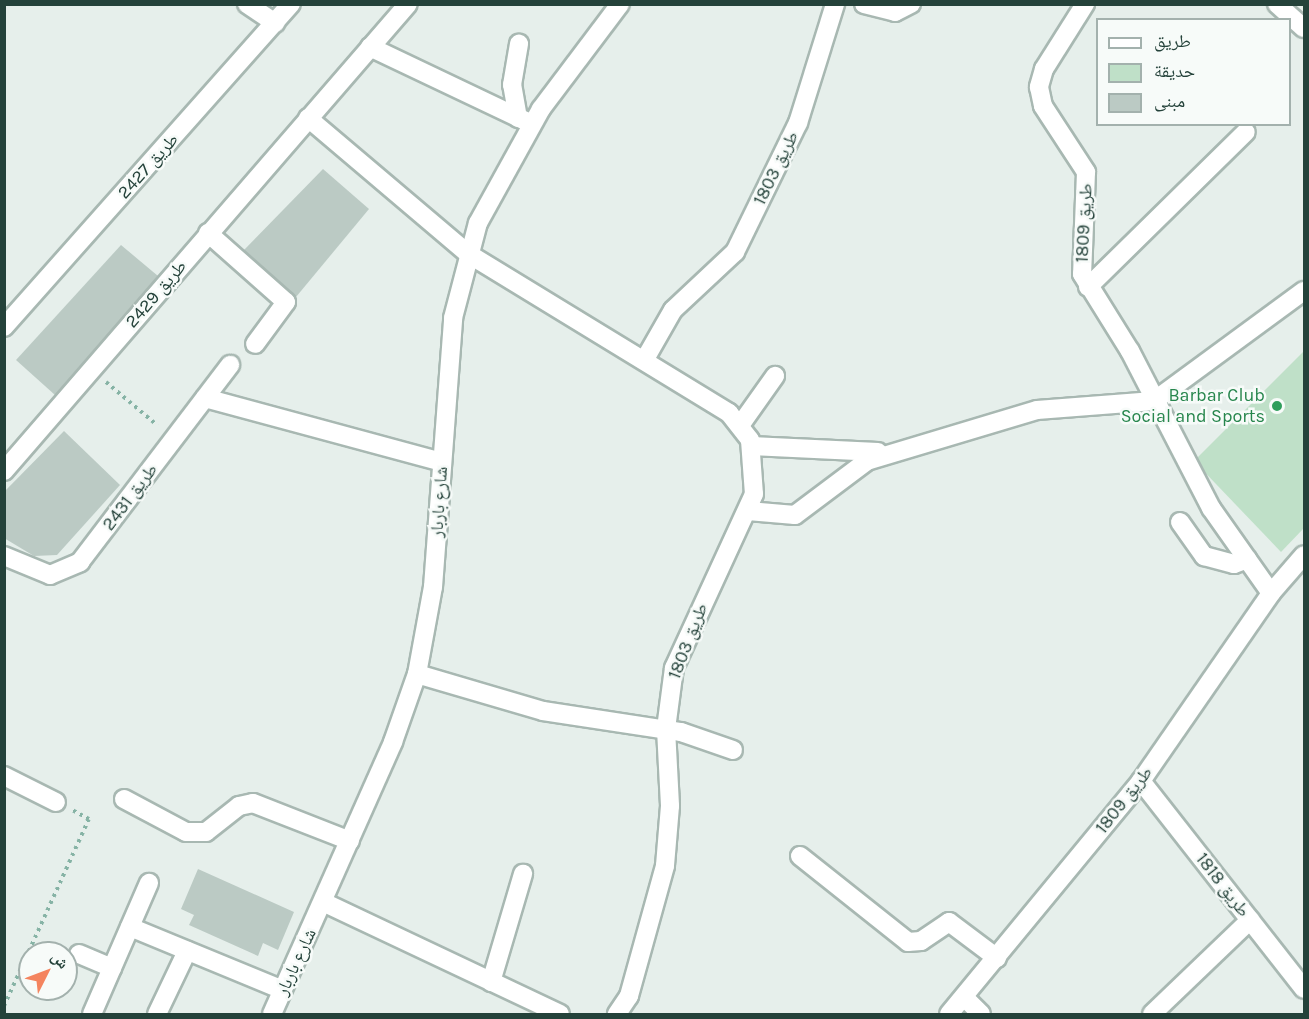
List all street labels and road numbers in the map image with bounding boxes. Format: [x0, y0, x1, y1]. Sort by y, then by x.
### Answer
street label: طريق 1803 [749, 128, 803, 208]
street label: طريق 2427 [113, 129, 183, 203]
street label: طريق 1809 [1071, 183, 1097, 263]
street label: طريق 2429 [121, 256, 191, 332]
street label: طريق 2431 [98, 459, 162, 535]
street label: شارع باربار [426, 466, 452, 538]
street label: طريق 1803 [664, 600, 712, 682]
street label: طريق 1809 [1091, 762, 1157, 838]
street label: طريق 1818 [1191, 849, 1255, 921]
street label: شارع باربار [271, 925, 321, 999]

